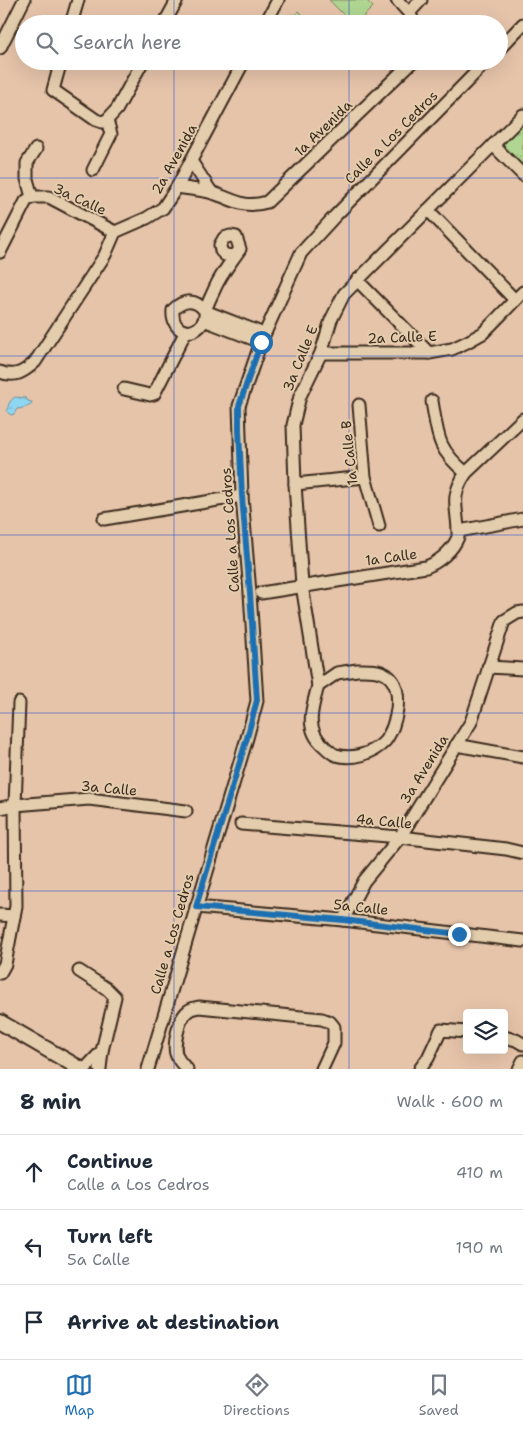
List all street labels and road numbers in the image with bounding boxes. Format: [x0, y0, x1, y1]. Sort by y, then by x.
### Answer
street label: Calle a Los Cedros [341, 86, 442, 187]
street label: 1a Avenida [290, 96, 356, 160]
street label: 2a Avenida [147, 120, 201, 197]
street label: 3a Calle [51, 179, 109, 219]
street label: 3a Calle E [279, 322, 322, 394]
street label: 2a Calle E [367, 327, 437, 347]
street label: 1a Calle B [337, 420, 361, 486]
street label: Calle a Los Cedros [217, 467, 243, 593]
street label: 1a Calle [364, 544, 418, 570]
street label: 3a Avenida [396, 731, 452, 807]
street label: 3a Calle [80, 777, 138, 799]
street label: 4a Calle [355, 810, 413, 832]
street label: Calle a Los Cedros [146, 871, 198, 996]
street label: 5a Calle [333, 895, 390, 919]

